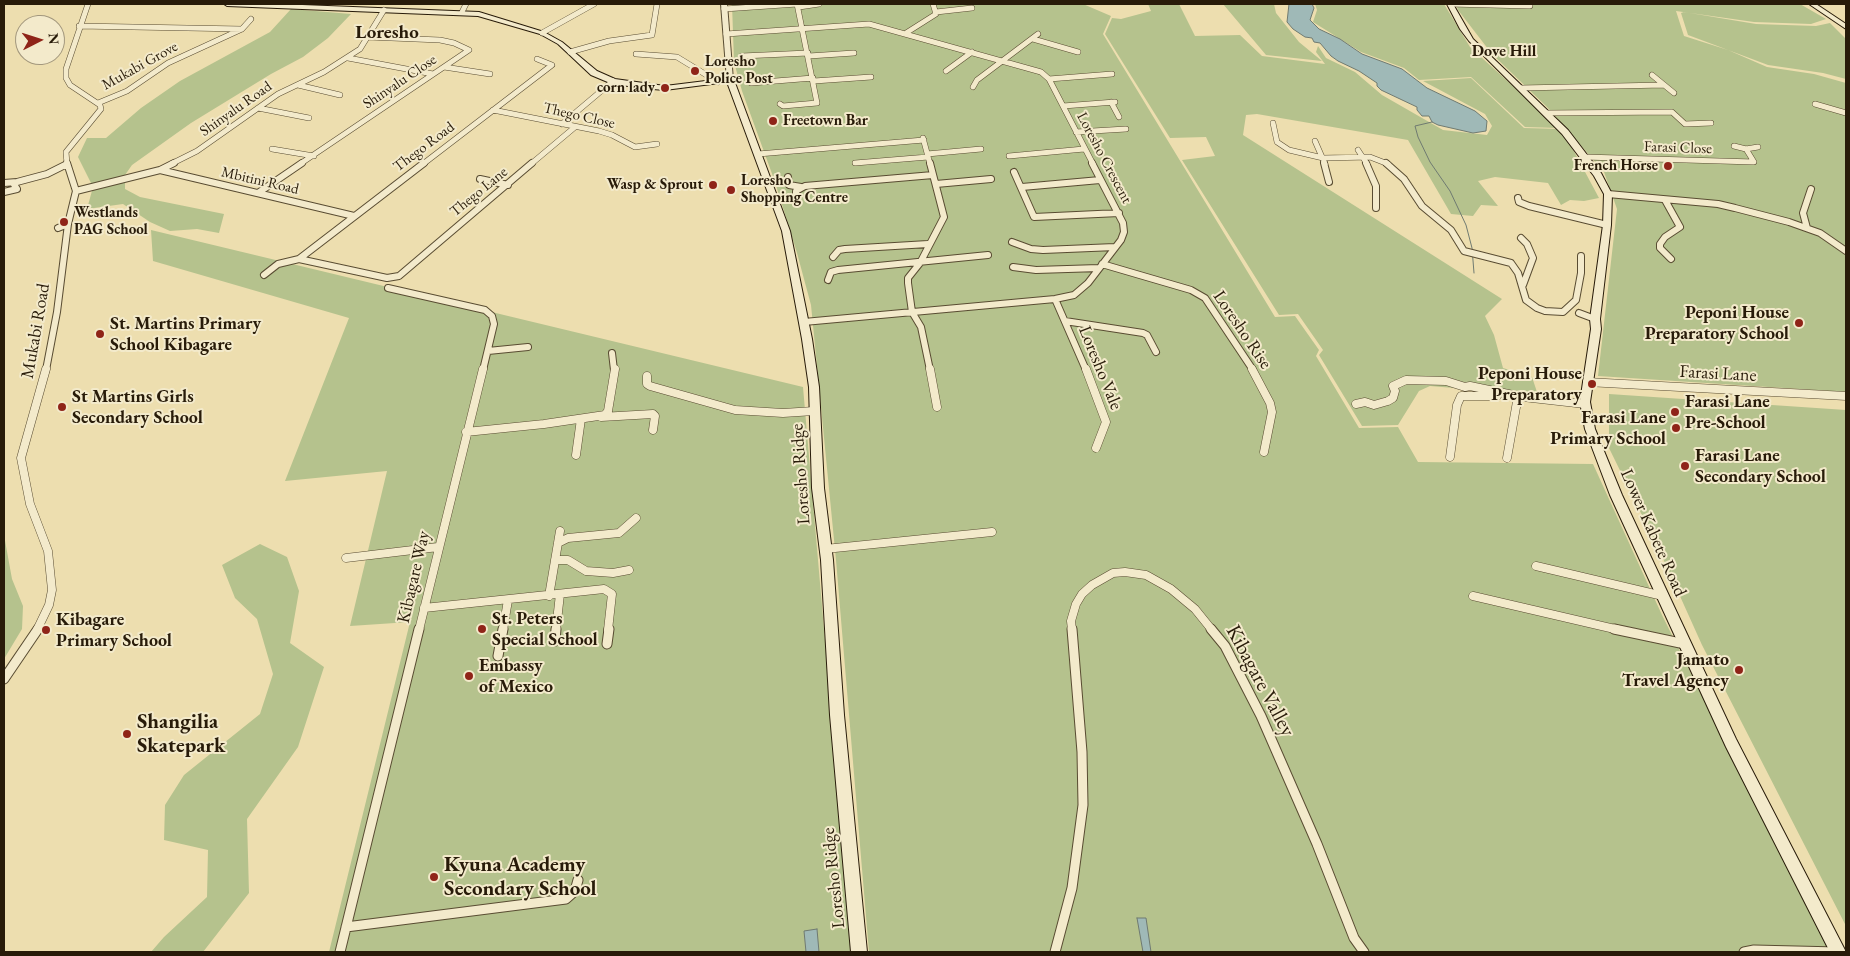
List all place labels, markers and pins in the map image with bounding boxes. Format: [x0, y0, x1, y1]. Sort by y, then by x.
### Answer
place label: Loresho Police Post [705, 53, 773, 88]
marker: Loresho Police Post [689, 65, 701, 77]
place label: corn lady [597, 79, 655, 97]
marker: corn lady [659, 82, 671, 94]
place label: Freetown Bar [783, 112, 868, 130]
marker: Freetown Bar [767, 115, 779, 127]
place label: French Horse [1574, 157, 1658, 175]
marker: French Horse [1662, 160, 1674, 172]
place label: Loresho Shopping Centre [741, 172, 848, 207]
place label: Wasp & Sprout [607, 176, 703, 194]
marker: Wasp & Sprout [707, 179, 719, 191]
marker: Loresho Shopping Centre [725, 184, 737, 196]
place label: Westlands PAG School [74, 204, 148, 239]
marker: Westlands PAG School [58, 216, 70, 228]
place label: Peponi House Preparatory School [1645, 302, 1789, 344]
place label: St. Martins Primary School Kibagare [110, 313, 261, 356]
marker: Peponi House Preparatory School [1793, 317, 1805, 329]
marker: St. Martins Primary School Kibagare [94, 328, 106, 340]
place label: Peponi House Preparatory [1478, 363, 1582, 406]
marker: Peponi House Preparatory [1586, 378, 1598, 390]
place label: St Martins Girls Secondary School [72, 386, 203, 428]
place label: Farasi Lane Pre-School [1685, 391, 1770, 434]
marker: St Martins Girls Secondary School [56, 401, 68, 413]
marker: Farasi Lane Pre-School [1669, 406, 1681, 418]
place label: Farasi Lane Primary School [1550, 407, 1666, 449]
marker: Farasi Lane Primary School [1670, 422, 1682, 434]
place label: Farasi Lane Secondary School [1695, 445, 1826, 488]
marker: Farasi Lane Secondary School [1679, 460, 1691, 472]
place label: St. Peters Special School [492, 608, 598, 650]
place label: Kibagare Primary School [56, 609, 172, 652]
marker: St. Peters Special School [476, 623, 488, 635]
marker: Kibagare Primary School [40, 624, 52, 636]
place label: Jamato Travel Agency [1622, 649, 1729, 692]
place label: Embassy of Mexico [479, 655, 553, 698]
marker: Jamato Travel Agency [1733, 664, 1745, 676]
marker: Embassy of Mexico [463, 670, 475, 682]
place label: Shangilia Skatepark [137, 709, 226, 759]
marker: Shangilia Skatepark [121, 728, 133, 740]
place label: Kyuna Academy Secondary School [444, 852, 597, 902]
marker: Kyuna Academy Secondary School [428, 871, 440, 883]

